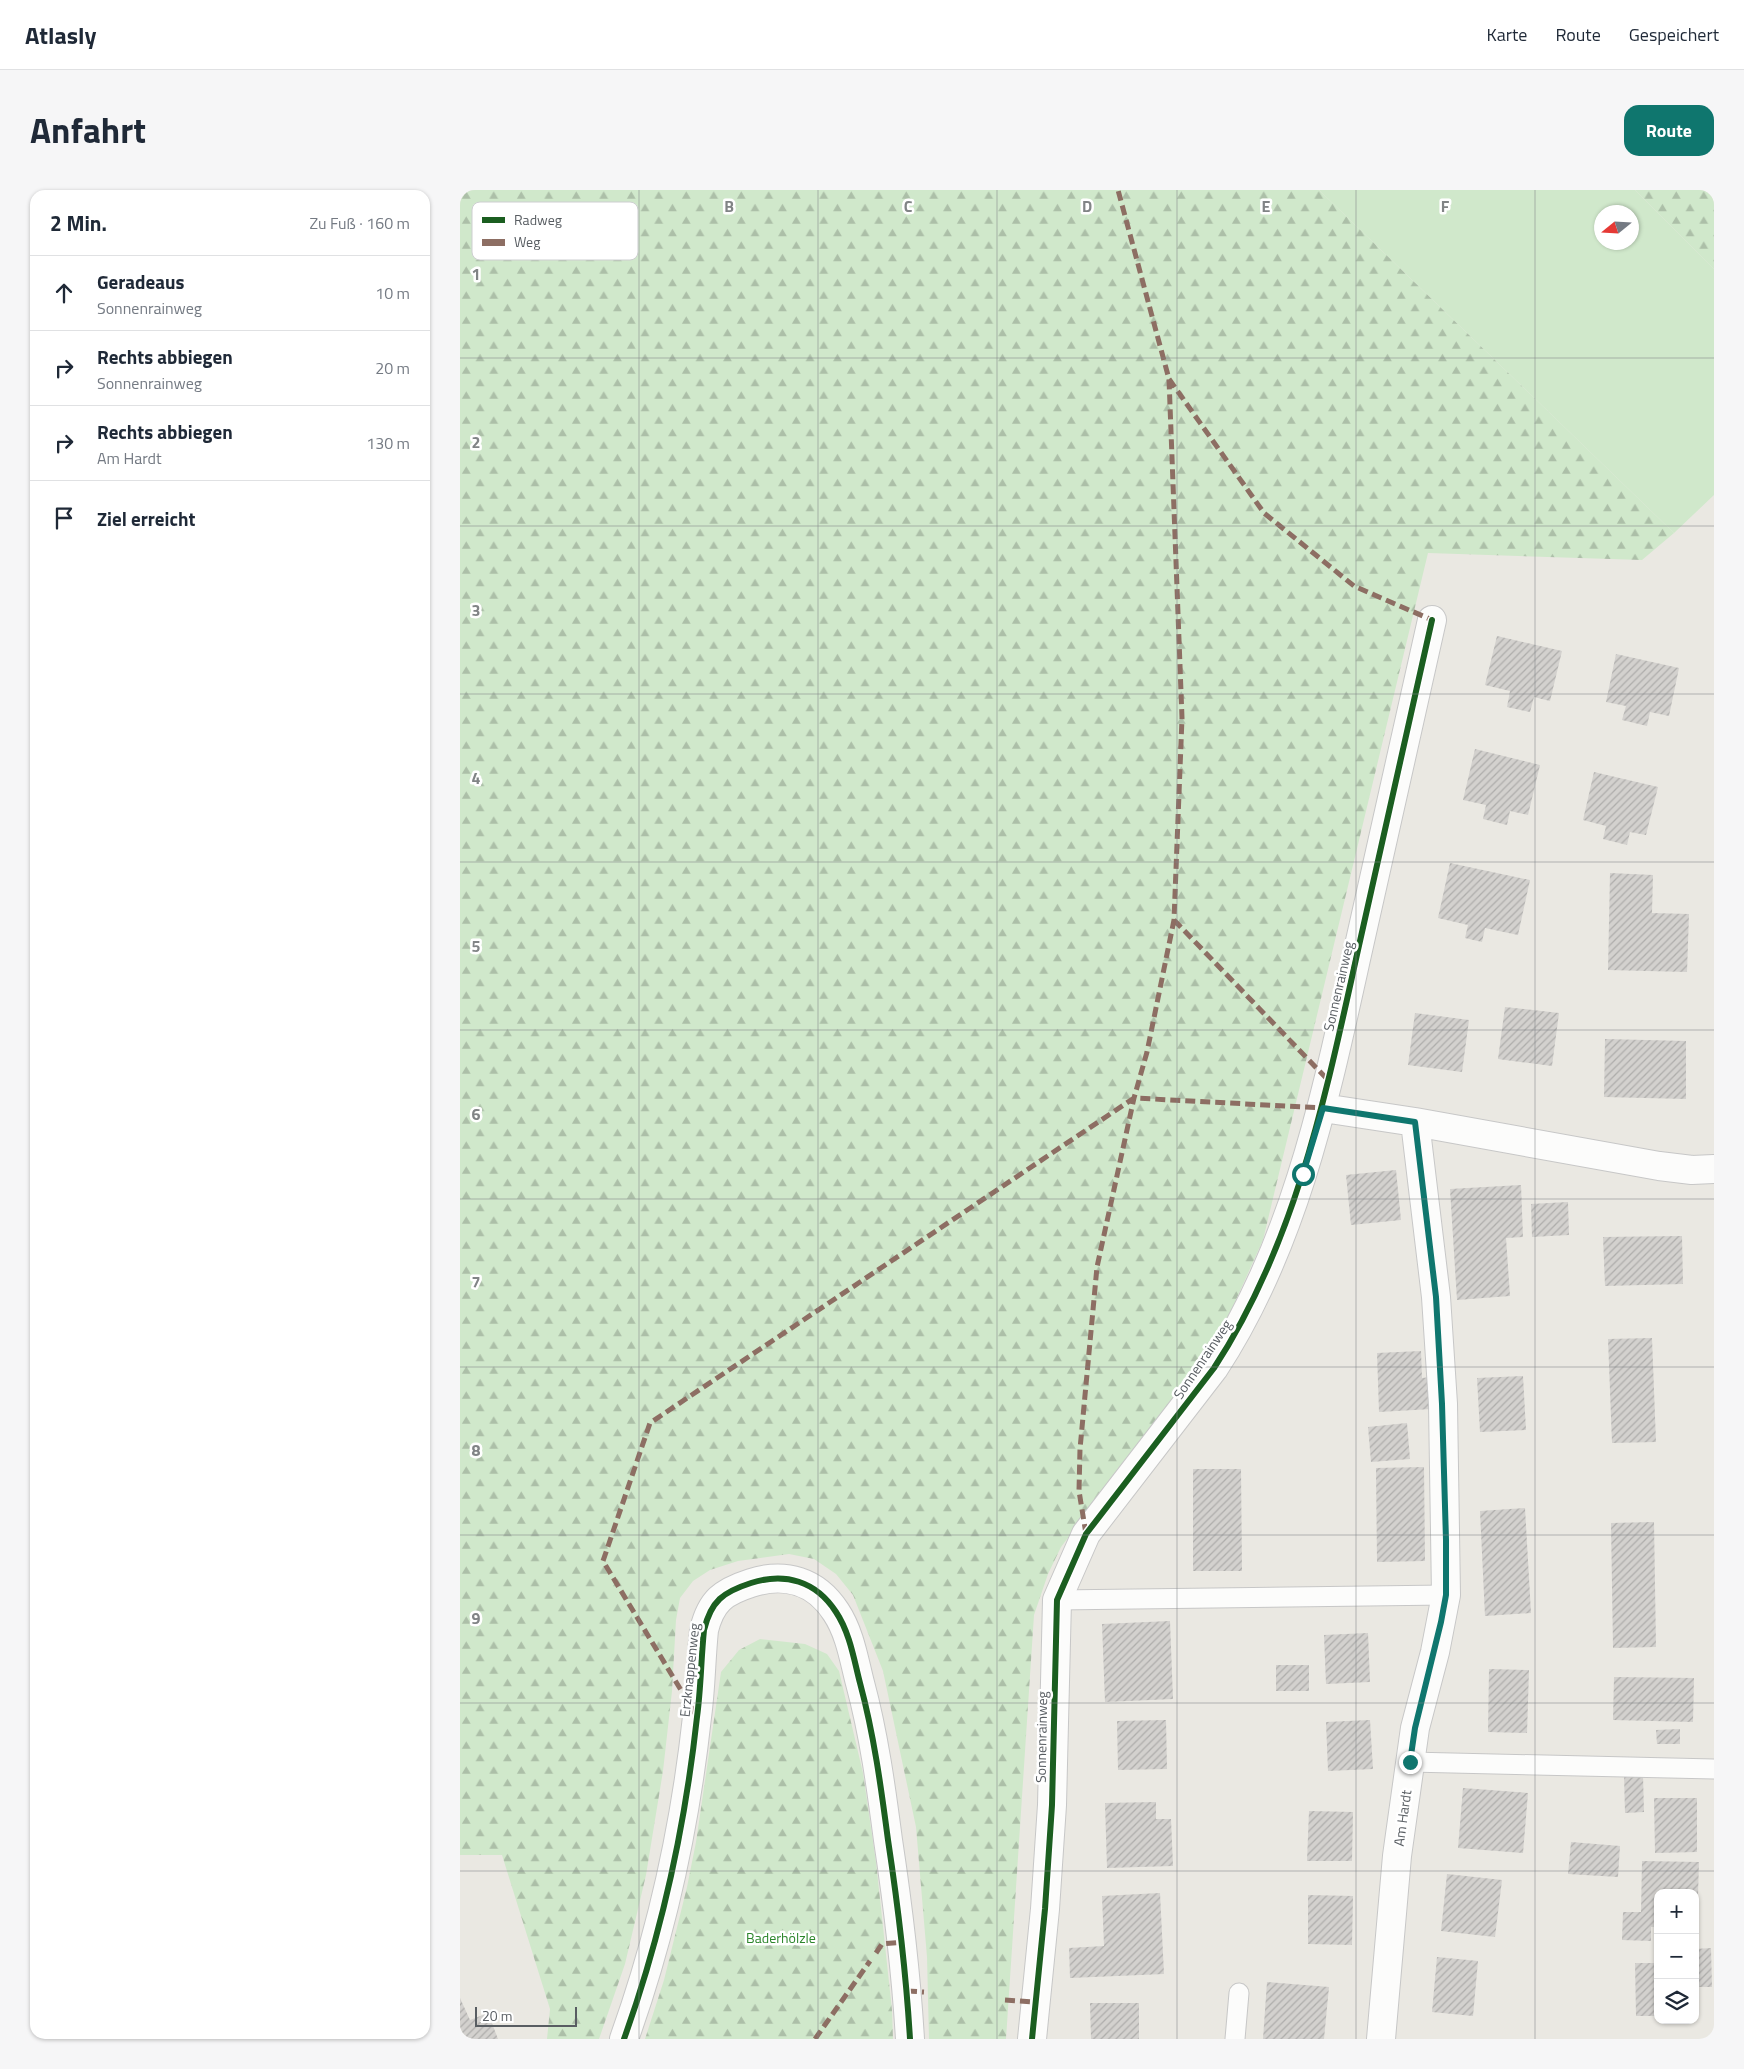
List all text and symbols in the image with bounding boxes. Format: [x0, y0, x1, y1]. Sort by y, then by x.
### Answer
text: Atlasly [25, 17, 96, 53]
text: Karte [1486, 21, 1527, 48]
text: Route [1555, 21, 1601, 48]
text: Gespeichert [1629, 21, 1719, 48]
text: Anfahrt [30, 103, 146, 157]
button: Route [1624, 105, 1714, 156]
text: B [724, 194, 734, 218]
text: C [904, 194, 913, 218]
text: D [1082, 194, 1092, 218]
text: E [1262, 194, 1271, 218]
text: F [1441, 194, 1450, 218]
legend [472, 202, 638, 260]
north arrow [1594, 205, 1639, 250]
text: 2 Min. [50, 207, 107, 239]
text: Radweg [514, 209, 562, 230]
text: Zu Fuß · 160 m [309, 211, 410, 235]
text: Weg [514, 231, 540, 252]
text: 1 [472, 262, 480, 286]
text: Geradeaus [97, 267, 184, 296]
icon: ahead [50, 279, 78, 307]
text: 10 m [375, 281, 410, 305]
text: Sonnenrainweg [97, 296, 202, 320]
text: Rechts abbiegen [97, 342, 233, 371]
icon: right [50, 354, 78, 382]
text: 20 m [375, 356, 410, 380]
text: Sonnenrainweg [97, 371, 202, 395]
text: Rechts abbiegen [97, 417, 233, 446]
icon: right [50, 429, 78, 457]
text: 2 [472, 430, 480, 454]
text: 130 m [366, 431, 410, 455]
text: Am Hardt [97, 446, 162, 470]
icon: arrive [50, 504, 78, 532]
text: Ziel erreicht [97, 504, 195, 533]
text: 3 [472, 598, 480, 622]
text: 4 [472, 766, 481, 790]
text: 5 [472, 934, 481, 958]
street label: Sonnenrainweg [1317, 939, 1359, 1033]
text: 6 [472, 1102, 481, 1126]
route start [1292, 1163, 1315, 1186]
text: 7 [472, 1270, 480, 1294]
street label: Sonnenrainweg [1168, 1315, 1236, 1403]
text: 8 [472, 1438, 481, 1462]
text: 9 [472, 1606, 481, 1630]
street label: Erzknappenweg [674, 1622, 704, 1718]
street label: Sonnenrainweg [1030, 1691, 1052, 1783]
route end [1399, 1751, 1422, 1774]
street label: Am Hardt [1388, 1788, 1416, 1847]
map controls [1654, 1889, 1699, 2024]
button: + [1654, 1889, 1699, 1934]
park label: Baderhölzle [746, 1927, 816, 1948]
button: − [1654, 1934, 1699, 1979]
button: layers [1654, 1979, 1699, 2024]
scale bar [475, 2004, 578, 2027]
text: 20 m [482, 2005, 512, 2026]

